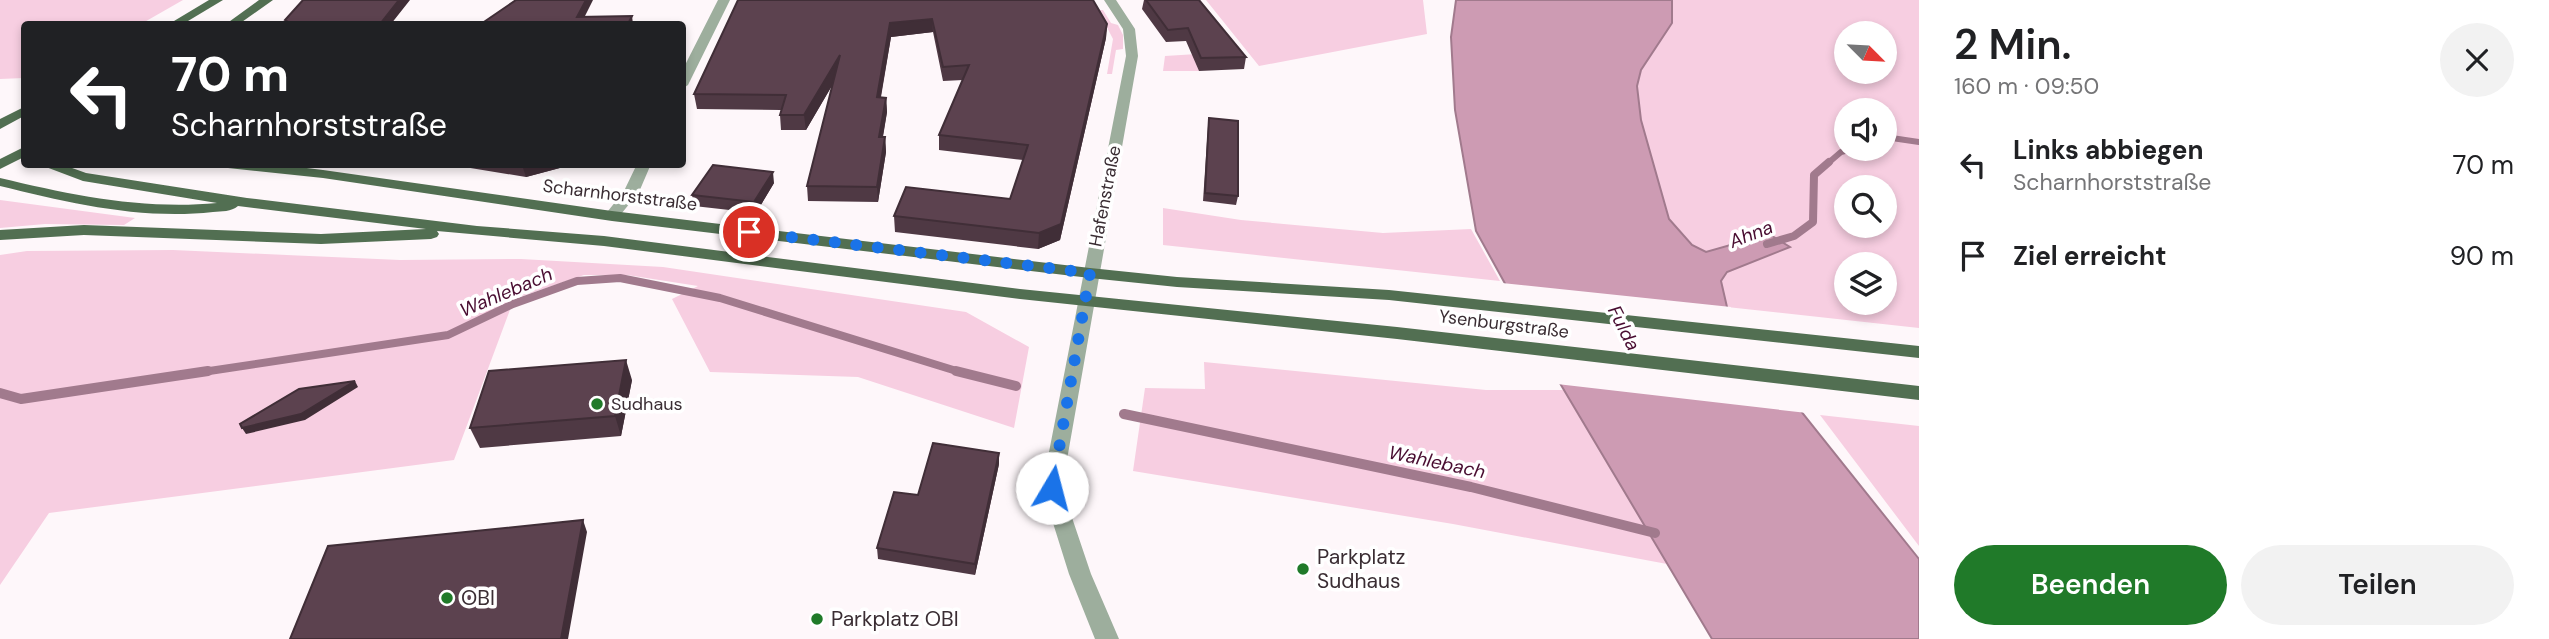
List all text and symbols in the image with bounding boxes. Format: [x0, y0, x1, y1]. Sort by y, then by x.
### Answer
text: 2 Min. [1954, 17, 2072, 72]
north arrow [1834, 21, 1897, 84]
map controls [1834, 21, 1897, 315]
button: close [2440, 23, 2514, 97]
text: 70 m [171, 42, 289, 106]
icon: left [56, 49, 147, 140]
text: 160 m · 09:50 [1954, 71, 2099, 101]
button: sound [1834, 98, 1897, 161]
text: Scharnhorststraße [171, 104, 447, 146]
text: Links abbiegen [2013, 133, 2203, 167]
street label: Hafenstraße [1083, 143, 1127, 249]
icon: left [1954, 146, 1992, 184]
text: 70 m [2453, 148, 2514, 182]
text: Scharnhorststraße [2013, 167, 2211, 197]
street label: Scharnhorststraße [541, 174, 699, 216]
button: search [1834, 175, 1897, 238]
pin [719, 202, 779, 262]
icon: arrive [730, 213, 768, 251]
water label: Ahna [1725, 214, 1776, 254]
icon: arrive [1954, 237, 1992, 275]
text: Ziel erreicht [2013, 239, 2166, 273]
text: 90 m [2450, 239, 2514, 273]
button: layers [1834, 252, 1897, 315]
water label: Wahlebach [456, 261, 556, 323]
water label: Fulda [1602, 301, 1646, 355]
street label: Ysenburgstraße [1438, 304, 1570, 344]
place label: Sudhaus [611, 392, 683, 416]
marker: Sudhaus [589, 396, 605, 412]
water label: Wahlebach [1386, 440, 1488, 484]
position arrow [1015, 451, 1089, 525]
place label: Parkplatz Sudhaus [1317, 543, 1405, 595]
button: Beenden [1954, 545, 2227, 625]
button: Teilen [2241, 545, 2514, 625]
marker: Parkplatz Sudhaus [1295, 561, 1311, 577]
place label: OBI [461, 584, 495, 612]
marker: OBI [439, 590, 455, 606]
place label: Parkplatz OBI [831, 605, 959, 633]
marker: Parkplatz OBI [809, 611, 825, 627]

